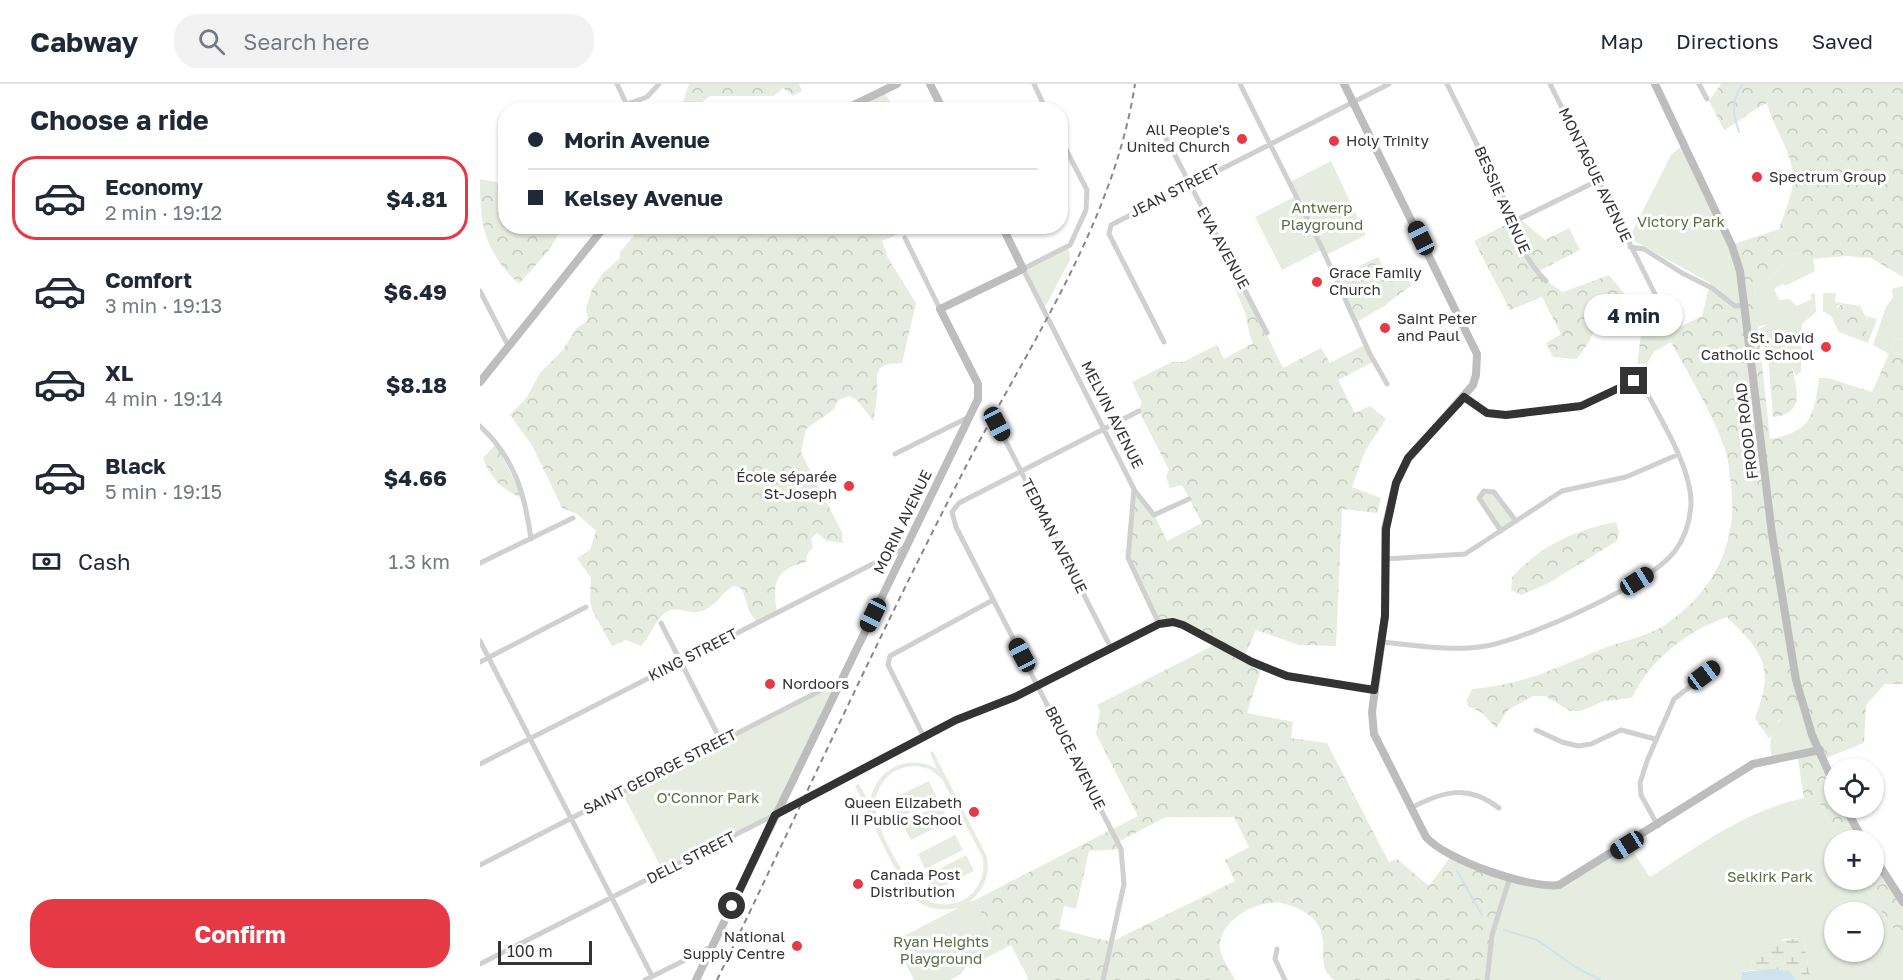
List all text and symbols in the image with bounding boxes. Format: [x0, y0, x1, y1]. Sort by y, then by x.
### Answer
search box [174, 14, 594, 68]
text: Cabway [30, 25, 138, 58]
icon: search [195, 25, 228, 58]
text: Search here [243, 28, 369, 55]
text: Map [1600, 28, 1643, 54]
text: Directions [1676, 28, 1779, 54]
text: Saved [1812, 28, 1873, 54]
text: Choose a ride [30, 104, 209, 136]
street label: MONTAGUE AVENUE [1556, 105, 1636, 245]
place label: All People's United Church [1127, 120, 1230, 155]
text: Morin Avenue [564, 126, 710, 153]
place label: Holy Trinity [1346, 131, 1429, 149]
marker: All People's United Church [1235, 132, 1249, 146]
marker: Holy Trinity [1327, 134, 1341, 148]
street label: BESSIE AVENUE [1471, 143, 1535, 256]
street label: JEAN STREET [1126, 160, 1223, 221]
place label: Spectrum Group [1769, 167, 1886, 185]
marker: Spectrum Group [1750, 170, 1764, 184]
icon: car [33, 171, 87, 225]
text: Economy [105, 173, 203, 200]
text: Kelsey Avenue [564, 184, 723, 211]
text: $4.81 [386, 185, 447, 212]
park label: Antwerp Playground [1281, 198, 1363, 233]
text: 2 min · 19:12 [105, 200, 222, 224]
street label: EVA AVENUE [1194, 203, 1254, 292]
park label: Victory Park [1637, 212, 1726, 230]
car [1405, 218, 1437, 258]
place label: Grace Family Church [1329, 263, 1422, 298]
icon: car [33, 264, 87, 318]
text: Comfort [105, 266, 192, 293]
marker: Grace Family Church [1310, 275, 1324, 289]
text: $6.49 [384, 278, 447, 305]
text: 3 min · 19:13 [105, 293, 222, 317]
callout: 4 min [1584, 294, 1684, 336]
text: 4 min [1607, 303, 1660, 327]
place label: Saint Peter and Paul [1397, 309, 1477, 344]
marker: Saint Peter and Paul [1378, 321, 1392, 335]
place label: St. David Catholic School [1701, 328, 1814, 363]
marker: St. David Catholic School [1819, 340, 1833, 354]
icon: car [33, 357, 87, 411]
street label: MELVIN AVENUE [1078, 358, 1148, 471]
text: XL [105, 359, 133, 386]
route end [1620, 367, 1647, 394]
text: $8.18 [386, 371, 447, 398]
street label: FROOD ROAD [1731, 382, 1761, 480]
text: 4 min · 19:14 [105, 386, 223, 410]
car [981, 404, 1013, 444]
icon: car [33, 450, 87, 504]
text: Black [105, 452, 166, 479]
text: $4.66 [384, 464, 447, 491]
place label: École séparée St-Joseph [736, 467, 837, 502]
street label: MORIN AVENUE [869, 467, 935, 576]
street label: TEDMAN AVENUE [1018, 475, 1092, 596]
text: 5 min · 19:15 [105, 479, 222, 503]
marker: École séparée St-Joseph [842, 479, 856, 493]
icon: cash [30, 545, 63, 578]
text: Cash [78, 548, 131, 575]
text: 1.3 km [389, 549, 450, 573]
car [1617, 564, 1657, 598]
car [857, 595, 889, 635]
street label: KING STREET [645, 624, 740, 684]
car [1006, 635, 1038, 675]
car [1684, 657, 1724, 693]
place label: Nordoors [782, 674, 849, 692]
marker: Nordoors [763, 677, 777, 691]
street label: BRUCE AVENUE [1042, 703, 1110, 812]
street label: SAINT GEORGE STREET [580, 725, 739, 818]
map controls [1824, 758, 1884, 962]
button: locate [1824, 758, 1884, 818]
park label: O'Connor Park [656, 788, 760, 806]
place label: Queen Elizabeth II Public School [844, 793, 962, 828]
marker: Queen Elizabeth II Public School [967, 805, 981, 819]
street label: DELL STREET [643, 827, 738, 887]
car [1607, 828, 1647, 862]
button: + [1824, 830, 1884, 890]
place label: Canada Post Distribution [870, 865, 960, 900]
park label: Selkirk Park [1727, 867, 1814, 885]
marker: Canada Post Distribution [851, 877, 865, 891]
route start [718, 892, 745, 919]
button: Confirm [30, 899, 450, 968]
button: − [1824, 902, 1884, 962]
place label: National Supply Centre [683, 927, 785, 962]
park label: Ryan Heights Playground [893, 932, 989, 967]
scale bar [498, 938, 592, 966]
marker: National Supply Centre [790, 939, 804, 953]
text: 100 m [507, 941, 553, 961]

